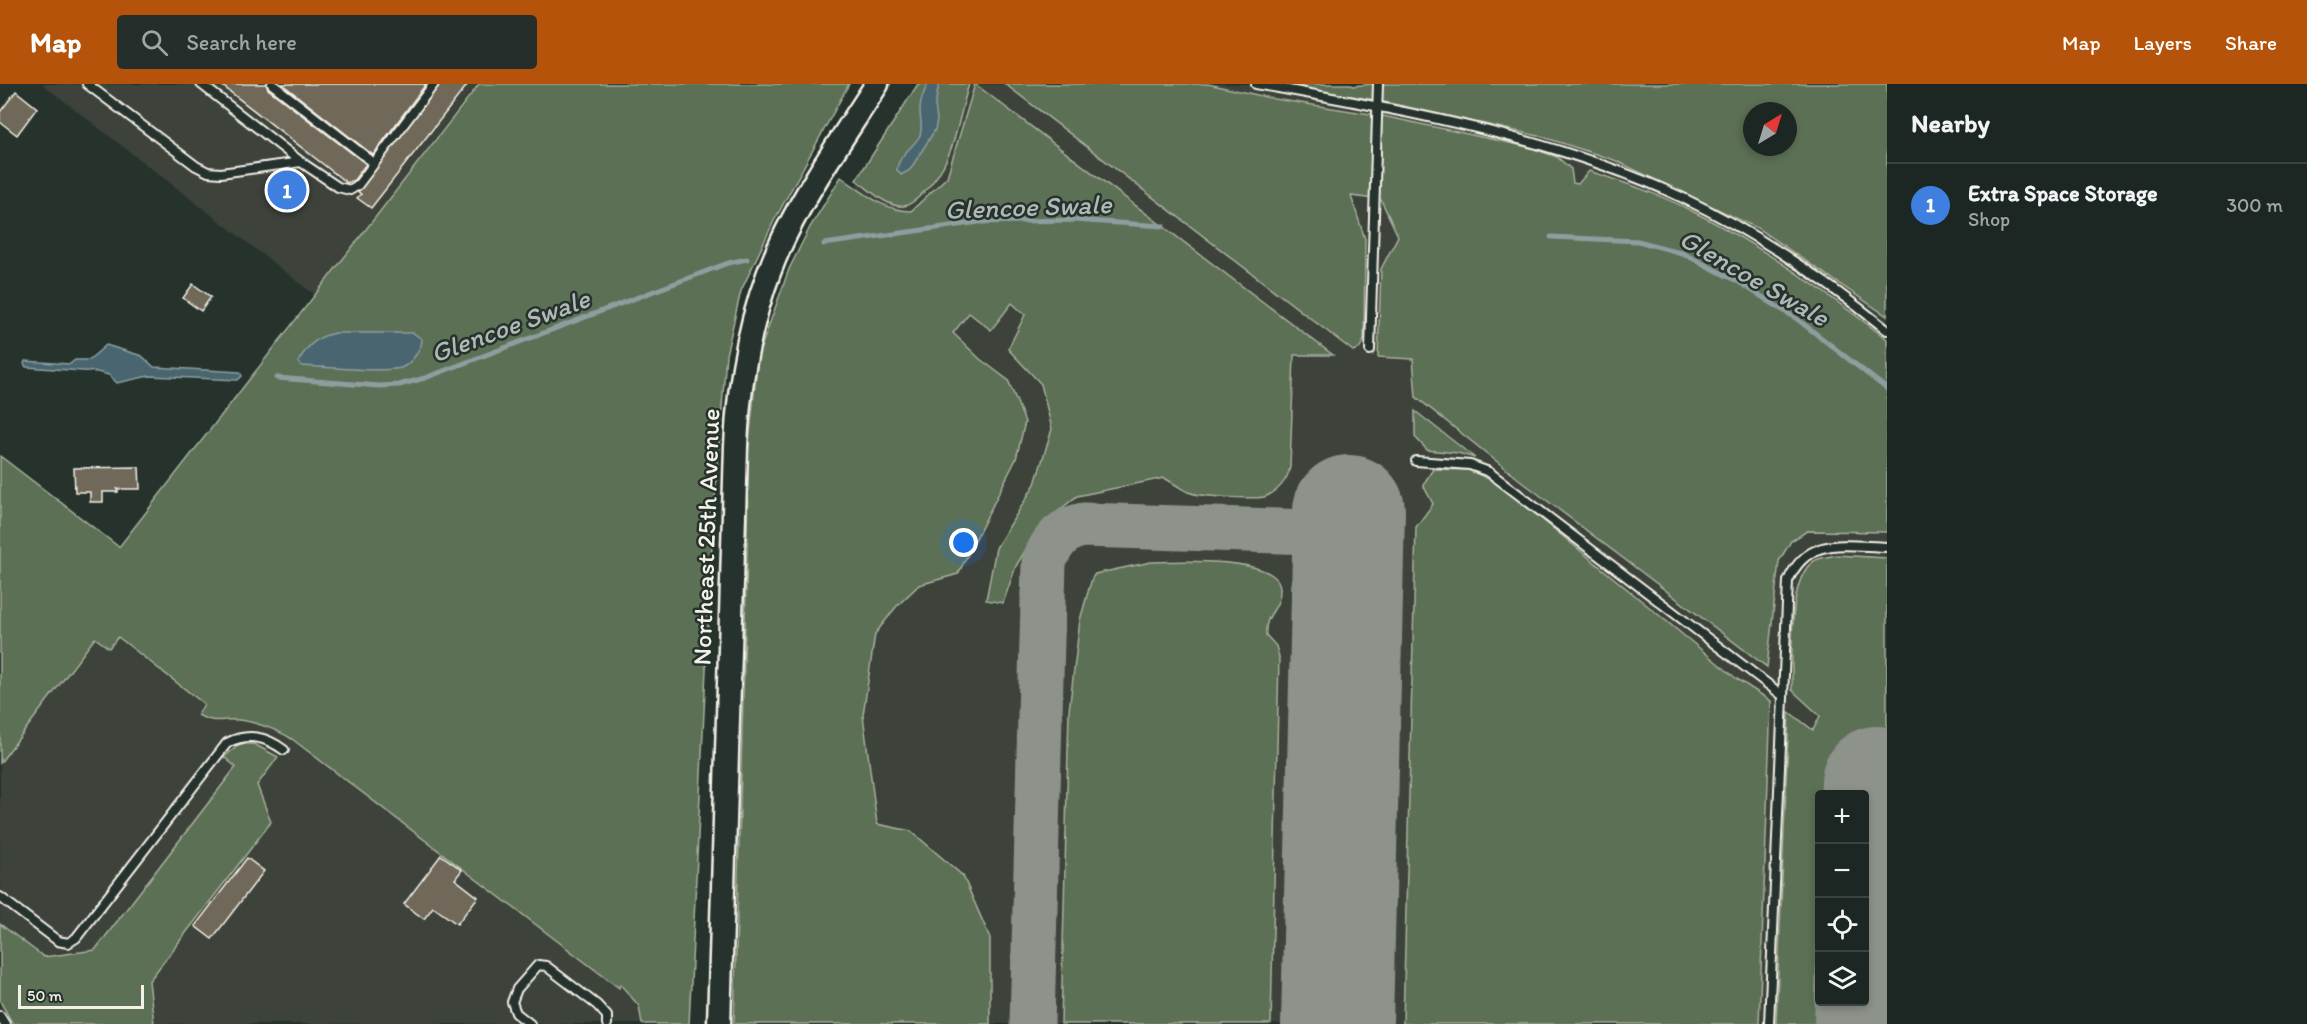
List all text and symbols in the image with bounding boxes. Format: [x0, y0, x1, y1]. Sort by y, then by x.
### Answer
search box [117, 15, 537, 69]
text: Map [30, 25, 81, 59]
icon: search [138, 26, 171, 59]
text: Search here [186, 29, 297, 56]
text: Map [2062, 30, 2101, 55]
text: Layers [2134, 30, 2192, 55]
text: Share [2225, 30, 2277, 55]
north arrow [1743, 102, 1797, 156]
text: Nearby [1911, 107, 1990, 139]
pin: 1 [268, 168, 306, 212]
text: Extra Space Storage [1968, 180, 2158, 207]
water label: Glencoe Swale [944, 187, 1113, 226]
text: 1 [1926, 193, 1935, 217]
text: 300 m [2226, 193, 2283, 217]
text: Shop [1968, 207, 2010, 231]
water label: Glencoe Swale [1674, 222, 1836, 334]
water label: Glencoe Swale [426, 281, 595, 370]
street label: Northeast 25th Avenue [686, 408, 726, 666]
your location [949, 528, 978, 557]
map controls [1815, 790, 1869, 1006]
button: + [1815, 790, 1869, 844]
button: − [1815, 844, 1869, 898]
button: locate [1815, 898, 1869, 952]
button: layers [1815, 952, 1869, 1006]
scale bar [18, 982, 144, 1010]
text: 50 m [27, 986, 62, 1005]

